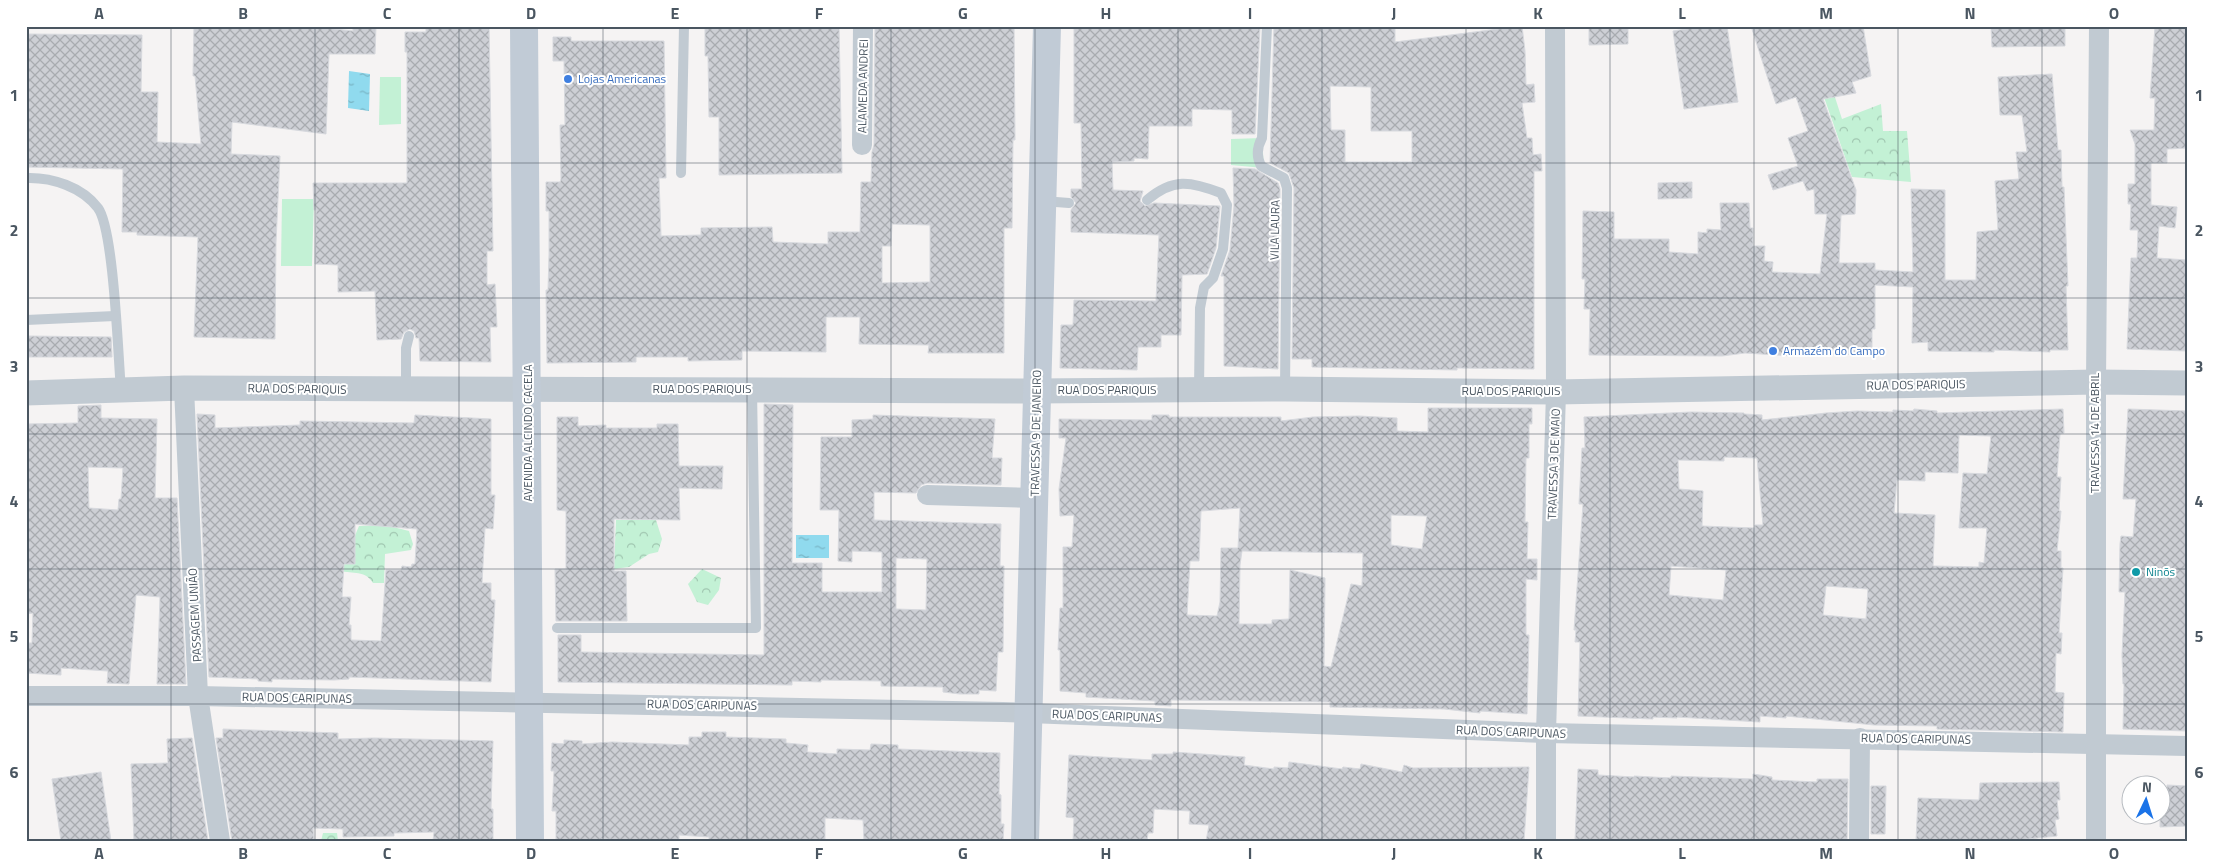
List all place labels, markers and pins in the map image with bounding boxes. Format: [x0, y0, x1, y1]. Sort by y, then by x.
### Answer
place label: Lojas Americanas [578, 69, 667, 88]
marker: Lojas Americanas [562, 73, 574, 85]
place label: Armazém do Campo [1783, 341, 1885, 360]
marker: Armazém do Campo [1767, 345, 1779, 357]
place label: Ninõs [2146, 562, 2176, 581]
marker: Ninõs [2130, 566, 2142, 578]

